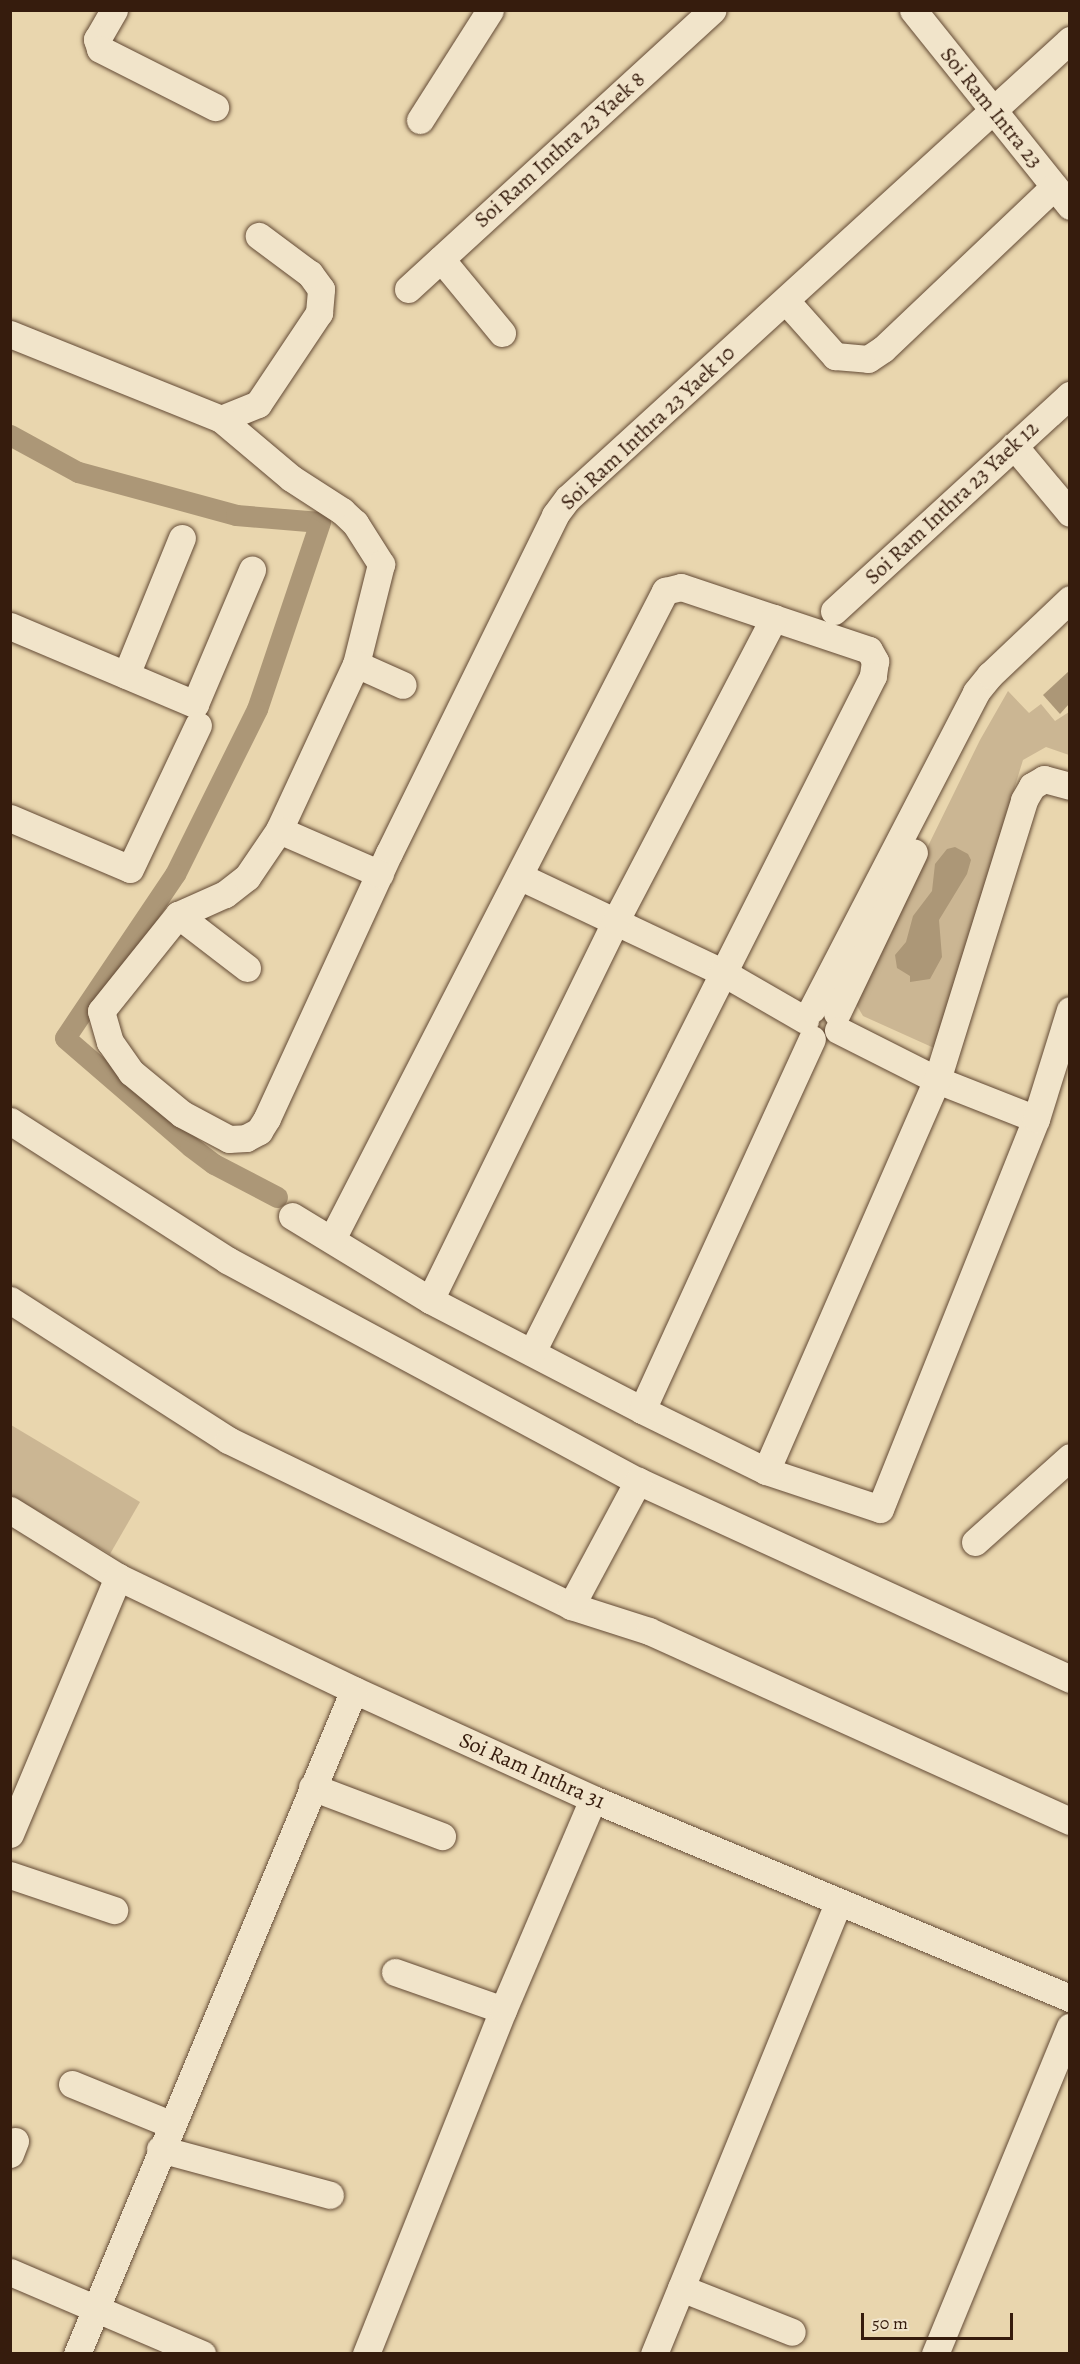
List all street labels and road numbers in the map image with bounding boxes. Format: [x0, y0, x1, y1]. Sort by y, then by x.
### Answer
street label: Soi Ram Intra 23 [934, 42, 1048, 174]
street label: Soi Ram Inthra 23 Yaek 8 [469, 66, 651, 234]
street label: Soi Ram Inthra 23 Yaek 10 [555, 340, 741, 516]
street label: Soi Ram Inthra 23 Yaek 12 [860, 416, 1044, 590]
street label: Soi Ram Inthra 31 [455, 1727, 609, 1815]

